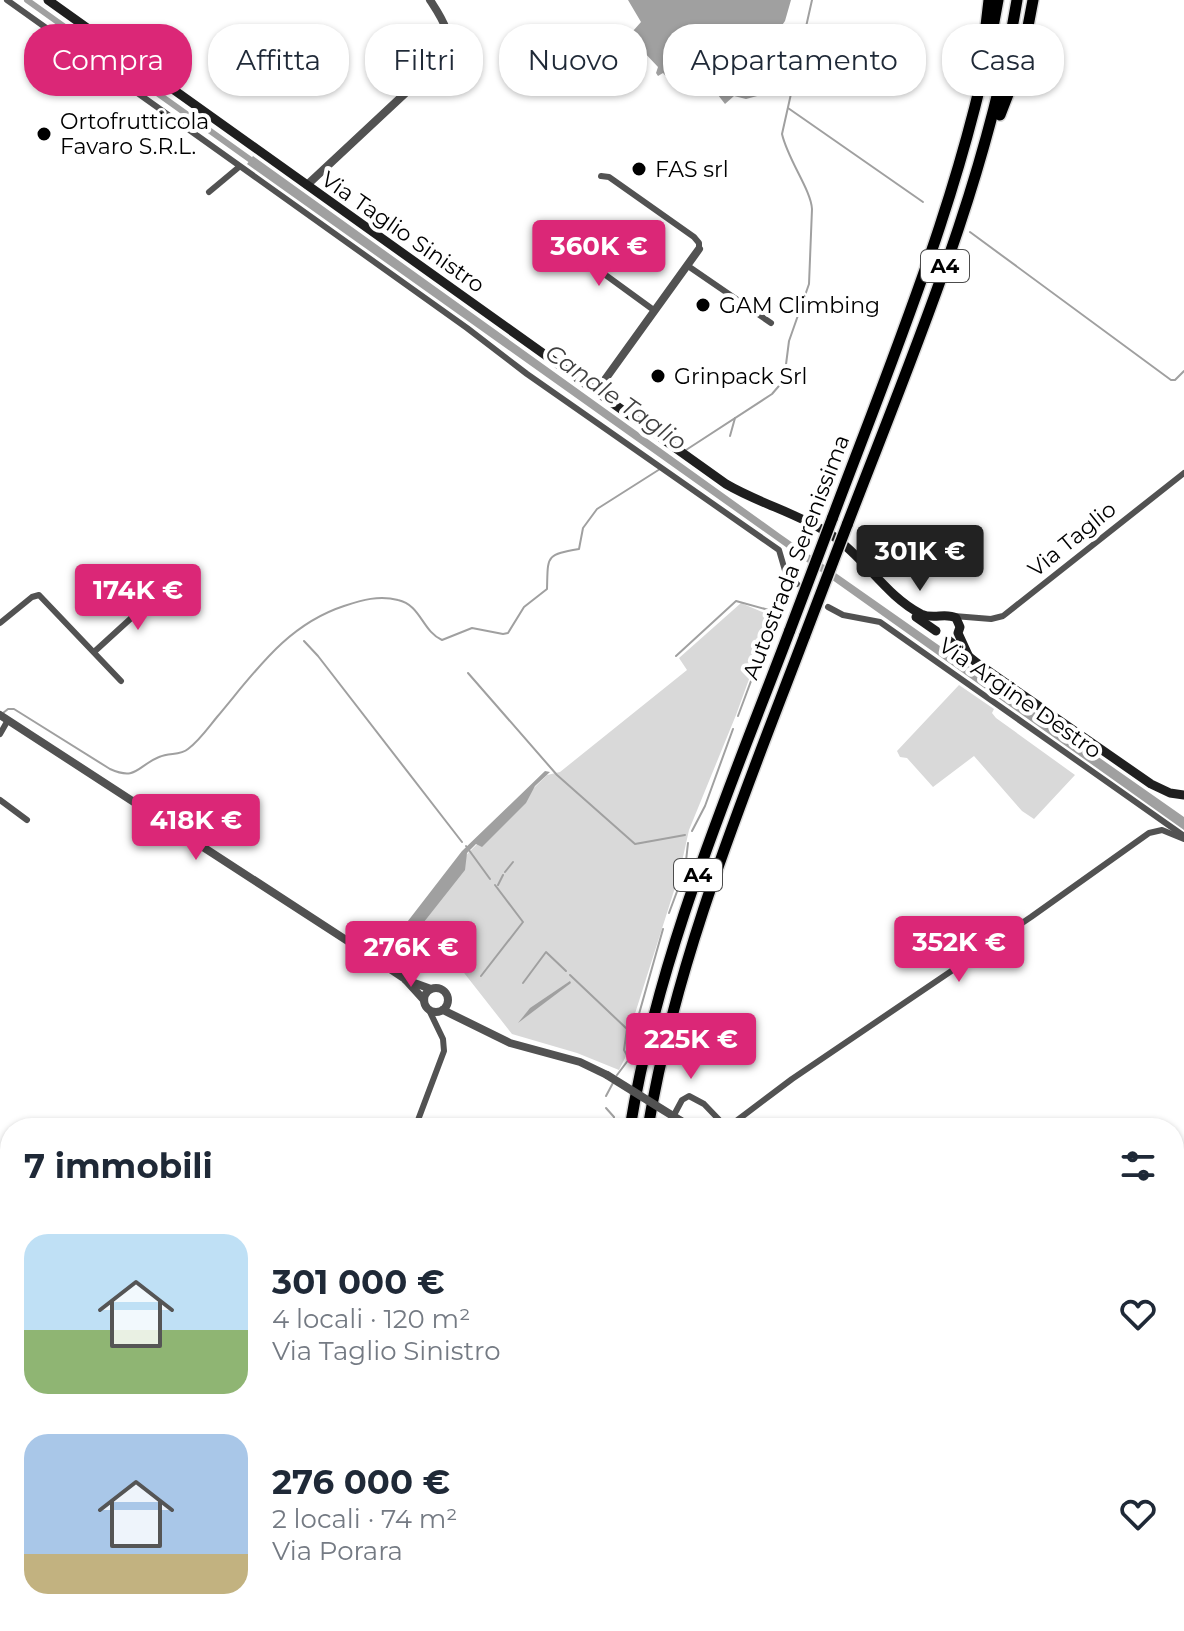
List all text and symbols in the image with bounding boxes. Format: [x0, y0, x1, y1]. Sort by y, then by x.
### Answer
chip: Compra [24, 24, 192, 96]
chip: Affitta [208, 24, 349, 96]
chip: Filtri [365, 24, 483, 96]
chip: Nuovo [499, 24, 647, 96]
chip: Appartamento [663, 24, 926, 96]
chip: Casa [942, 24, 1064, 96]
place label: Ortofrutticola Favaro S.R.L. [60, 108, 209, 160]
marker: Ortofrutticola Favaro S.R.L. [35, 125, 53, 143]
place label: FAS srl [655, 156, 729, 183]
marker: FAS srl [630, 160, 648, 178]
street label: Via Taglio Sinistro [316, 166, 490, 298]
pin: 360K € [534, 220, 664, 288]
text: 360K € [550, 230, 648, 262]
road number: A4 [921, 250, 969, 282]
place label: GAM Climbing [719, 292, 880, 319]
marker: GAM Climbing [694, 296, 712, 314]
water label: Canale Taglio [540, 338, 692, 456]
place label: Grinpack Srl [674, 363, 808, 390]
marker: Grinpack Srl [649, 367, 667, 385]
street label: Autostrada Serenissima [737, 431, 855, 683]
street label: Via Taglio [1023, 495, 1121, 583]
pin: 301K € [855, 525, 985, 593]
text: 301K € [875, 535, 965, 567]
pin: 174K € [73, 564, 203, 632]
text: 174K € [93, 574, 183, 606]
street label: Via Argine Destro [933, 632, 1107, 764]
pin: 418K € [131, 794, 261, 862]
text: 418K € [150, 804, 242, 836]
road number: A4 [674, 859, 722, 891]
pin: 352K € [894, 916, 1024, 984]
pin: 276K € [346, 921, 476, 989]
text: 352K € [912, 926, 1006, 958]
text: 276K € [363, 931, 459, 963]
pin: 225K € [626, 1013, 756, 1081]
text: 225K € [644, 1023, 738, 1055]
icon: filters [1116, 1144, 1160, 1188]
text: 7 immobili [24, 1145, 213, 1187]
text: 301 000 € [272, 1261, 444, 1303]
icon: home [88, 1266, 184, 1362]
icon: heart [1116, 1292, 1160, 1336]
text: 4 locali · 120 m² [272, 1303, 470, 1335]
text: Via Taglio Sinistro [272, 1335, 500, 1367]
text: 276 000 € [272, 1461, 450, 1503]
icon: home [88, 1466, 184, 1562]
icon: heart [1116, 1492, 1160, 1536]
text: 2 locali · 74 m² [272, 1503, 457, 1535]
text: Via Porara [272, 1535, 403, 1567]

